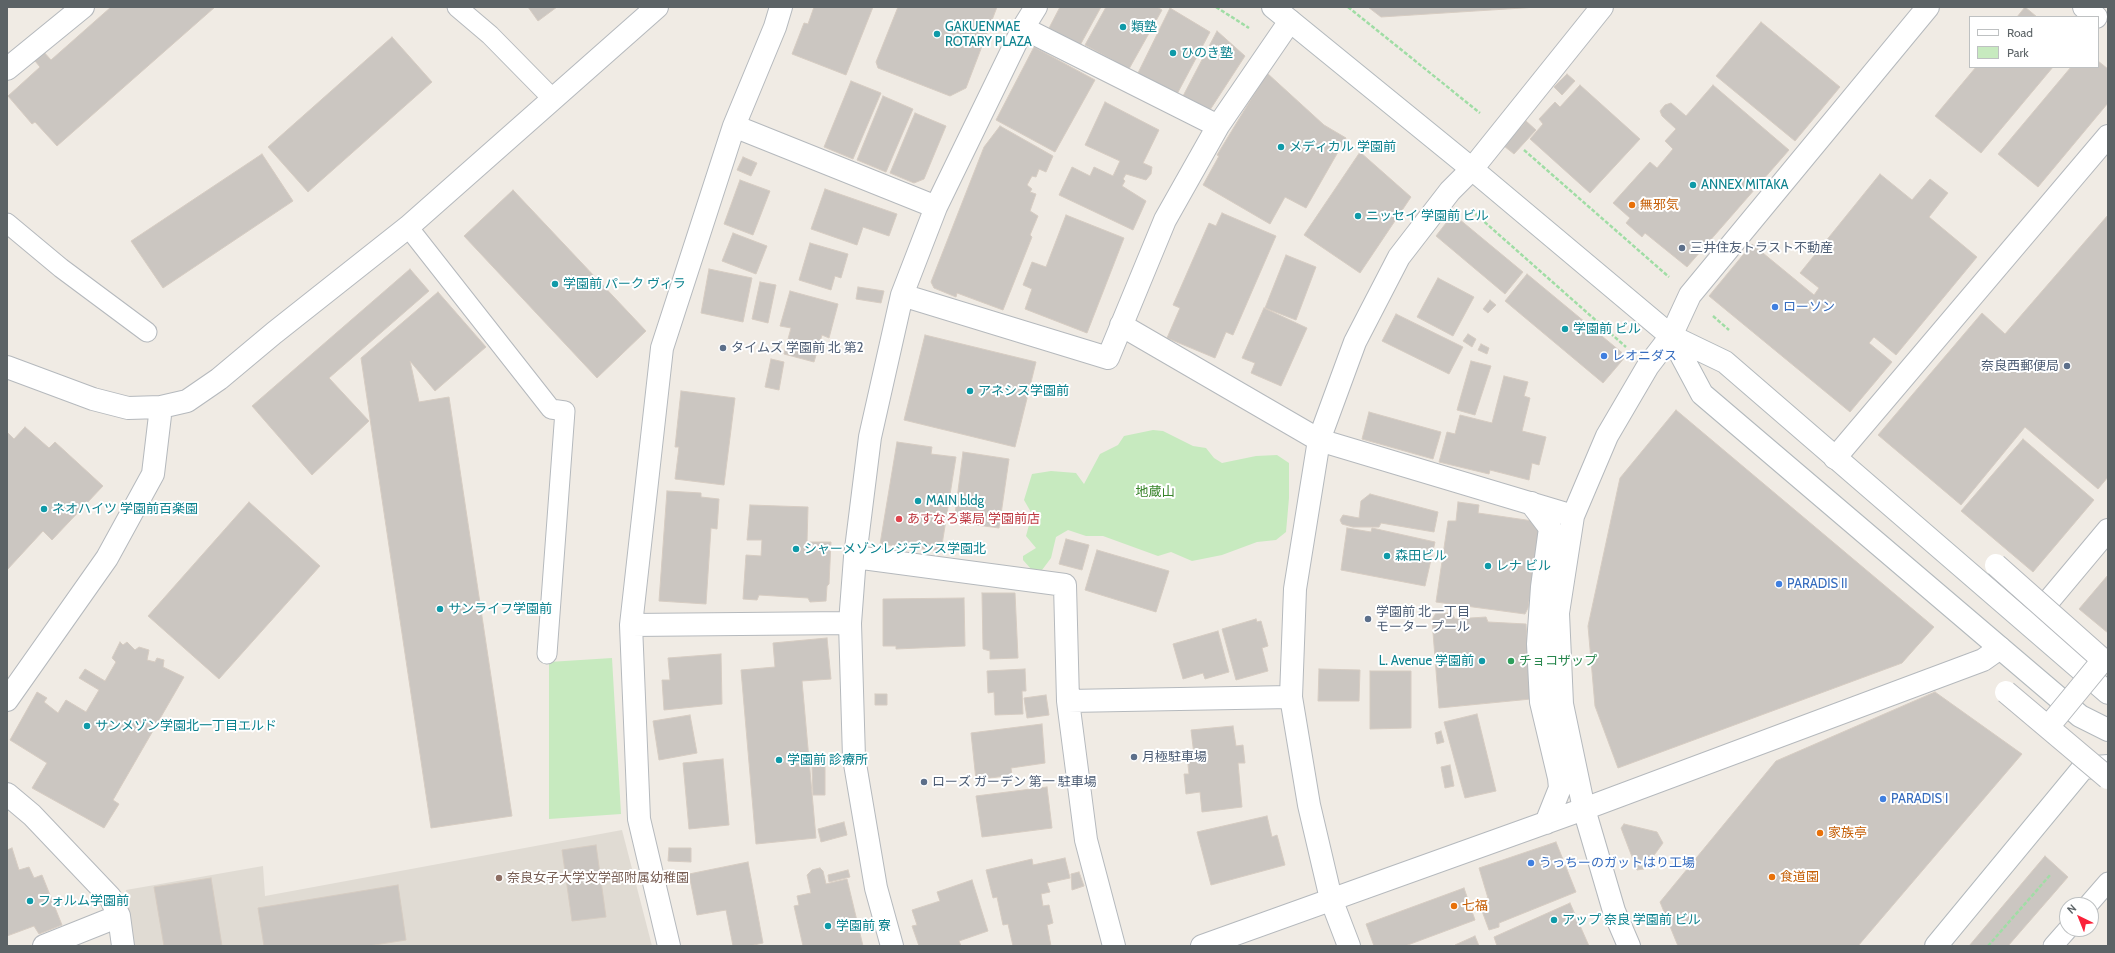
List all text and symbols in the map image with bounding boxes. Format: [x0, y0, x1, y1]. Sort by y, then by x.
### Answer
legend [1969, 16, 2099, 68]
place label: GAKUENMAE ROTARY PLAZA [945, 19, 1032, 50]
place label: 類塾 [1131, 19, 1157, 35]
marker: 類塾 [1118, 22, 1128, 32]
text: Road [2007, 25, 2033, 40]
marker: GAKUENMAE ROTARY PLAZA [932, 29, 942, 39]
place label: ひのき塾 [1181, 45, 1233, 61]
text: Park [2007, 45, 2029, 60]
marker: ひのき塾 [1168, 48, 1178, 58]
place label: メディカル 学園前 [1289, 139, 1396, 155]
marker: メディカル 学園前 [1276, 142, 1286, 152]
place label: ANNEX MITAKA [1701, 177, 1789, 193]
marker: ANNEX MITAKA [1688, 180, 1698, 190]
place label: 無邪気 [1640, 197, 1679, 213]
marker: 無邪気 [1627, 200, 1637, 210]
place label: ニッセイ 学園前 ビル [1366, 208, 1489, 224]
marker: ニッセイ 学園前 ビル [1353, 211, 1363, 221]
place label: 三井住友トラスト不動産 [1690, 240, 1833, 256]
marker: 三井住友トラスト不動産 [1677, 243, 1687, 253]
place label: 学園前 パーク ヴィラ [563, 276, 686, 292]
marker: 学園前 パーク ヴィラ [550, 279, 560, 289]
place label: ローソン [1783, 299, 1835, 315]
marker: ローソン [1770, 302, 1780, 312]
place label: 学園前 ビル [1573, 321, 1641, 337]
marker: 学園前 ビル [1560, 324, 1570, 334]
place label: タイムズ 学園前 北 第2 [731, 340, 864, 356]
marker: タイムズ 学園前 北 第2 [718, 343, 728, 353]
place label: レオニダス [1612, 348, 1677, 364]
marker: レオニダス [1599, 351, 1609, 361]
place label: 奈良西郵便局 [1981, 358, 2059, 374]
marker: 奈良西郵便局 [2062, 361, 2072, 371]
place label: アネシス学園前 [978, 383, 1069, 399]
marker: アネシス学園前 [965, 386, 975, 396]
park label: 地蔵山 [1136, 484, 1174, 500]
place label: MAIN bldg [926, 493, 984, 509]
marker: MAIN bldg [913, 496, 923, 506]
place label: ネオハイツ 学園前百楽園 [52, 501, 198, 517]
marker: ネオハイツ 学園前百楽園 [39, 504, 49, 514]
place label: あすなろ薬局 学園前店 [907, 511, 1040, 527]
marker: あすなろ薬局 学園前店 [894, 514, 904, 524]
place label: シャーメゾンレジデンス学園北 [804, 541, 986, 557]
marker: シャーメゾンレジデンス学園北 [791, 544, 801, 554]
place label: 森田ビル [1395, 548, 1447, 564]
marker: 森田ビル [1382, 551, 1392, 561]
place label: レナ ビル [1496, 558, 1551, 574]
marker: レナ ビル [1483, 561, 1493, 571]
place label: PARADIS II [1787, 576, 1848, 592]
marker: PARADIS II [1774, 579, 1784, 589]
place label: サンライフ学園前 [448, 601, 552, 617]
marker: サンライフ学園前 [435, 604, 445, 614]
place label: 学園前 北一丁目 モーター プール [1376, 604, 1470, 635]
marker: 学園前 北一丁目 モーター プール [1363, 614, 1373, 624]
place label: L. Avenue 学園前 [1379, 653, 1474, 669]
place label: チョコザップ [1519, 653, 1597, 669]
marker: L. Avenue 学園前 [1477, 656, 1487, 666]
marker: チョコザップ [1506, 656, 1516, 666]
place label: サンメゾン学園北一丁目エルド [95, 718, 277, 734]
marker: サンメゾン学園北一丁目エルド [82, 721, 92, 731]
place label: 月極駐車場 [1142, 749, 1207, 765]
place label: 学園前 診療所 [787, 752, 868, 768]
marker: 月極駐車場 [1129, 752, 1139, 762]
marker: 学園前 診療所 [774, 755, 784, 765]
place label: ローズ ガーデン 第一 駐車場 [932, 774, 1097, 790]
marker: ローズ ガーデン 第一 駐車場 [919, 777, 929, 787]
place label: PARADIS I [1891, 791, 1948, 807]
marker: PARADIS I [1878, 794, 1888, 804]
place label: 家族亭 [1828, 825, 1867, 841]
marker: 家族亭 [1815, 828, 1825, 838]
place label: うっちーのガットはり工場 [1539, 855, 1695, 871]
marker: うっちーのガットはり工場 [1526, 858, 1536, 868]
place label: 食道園 [1780, 869, 1819, 885]
place label: 奈良女子大学文学部附属幼稚園 [507, 870, 689, 886]
marker: 食道園 [1767, 872, 1777, 882]
marker: 奈良女子大学文学部附属幼稚園 [494, 873, 504, 883]
place label: フォルム学園前 [38, 893, 129, 909]
marker: フォルム学園前 [25, 896, 35, 906]
north arrow [2059, 897, 2099, 937]
place label: 七福 [1462, 898, 1488, 914]
marker: 七福 [1449, 901, 1459, 911]
text: N [2064, 901, 2079, 917]
place label: アップ 奈良 学園前 ビル [1562, 912, 1701, 928]
marker: アップ 奈良 学園前 ビル [1549, 915, 1559, 925]
place label: 学園前 寮 [836, 918, 891, 934]
marker: 学園前 寮 [823, 921, 833, 931]

